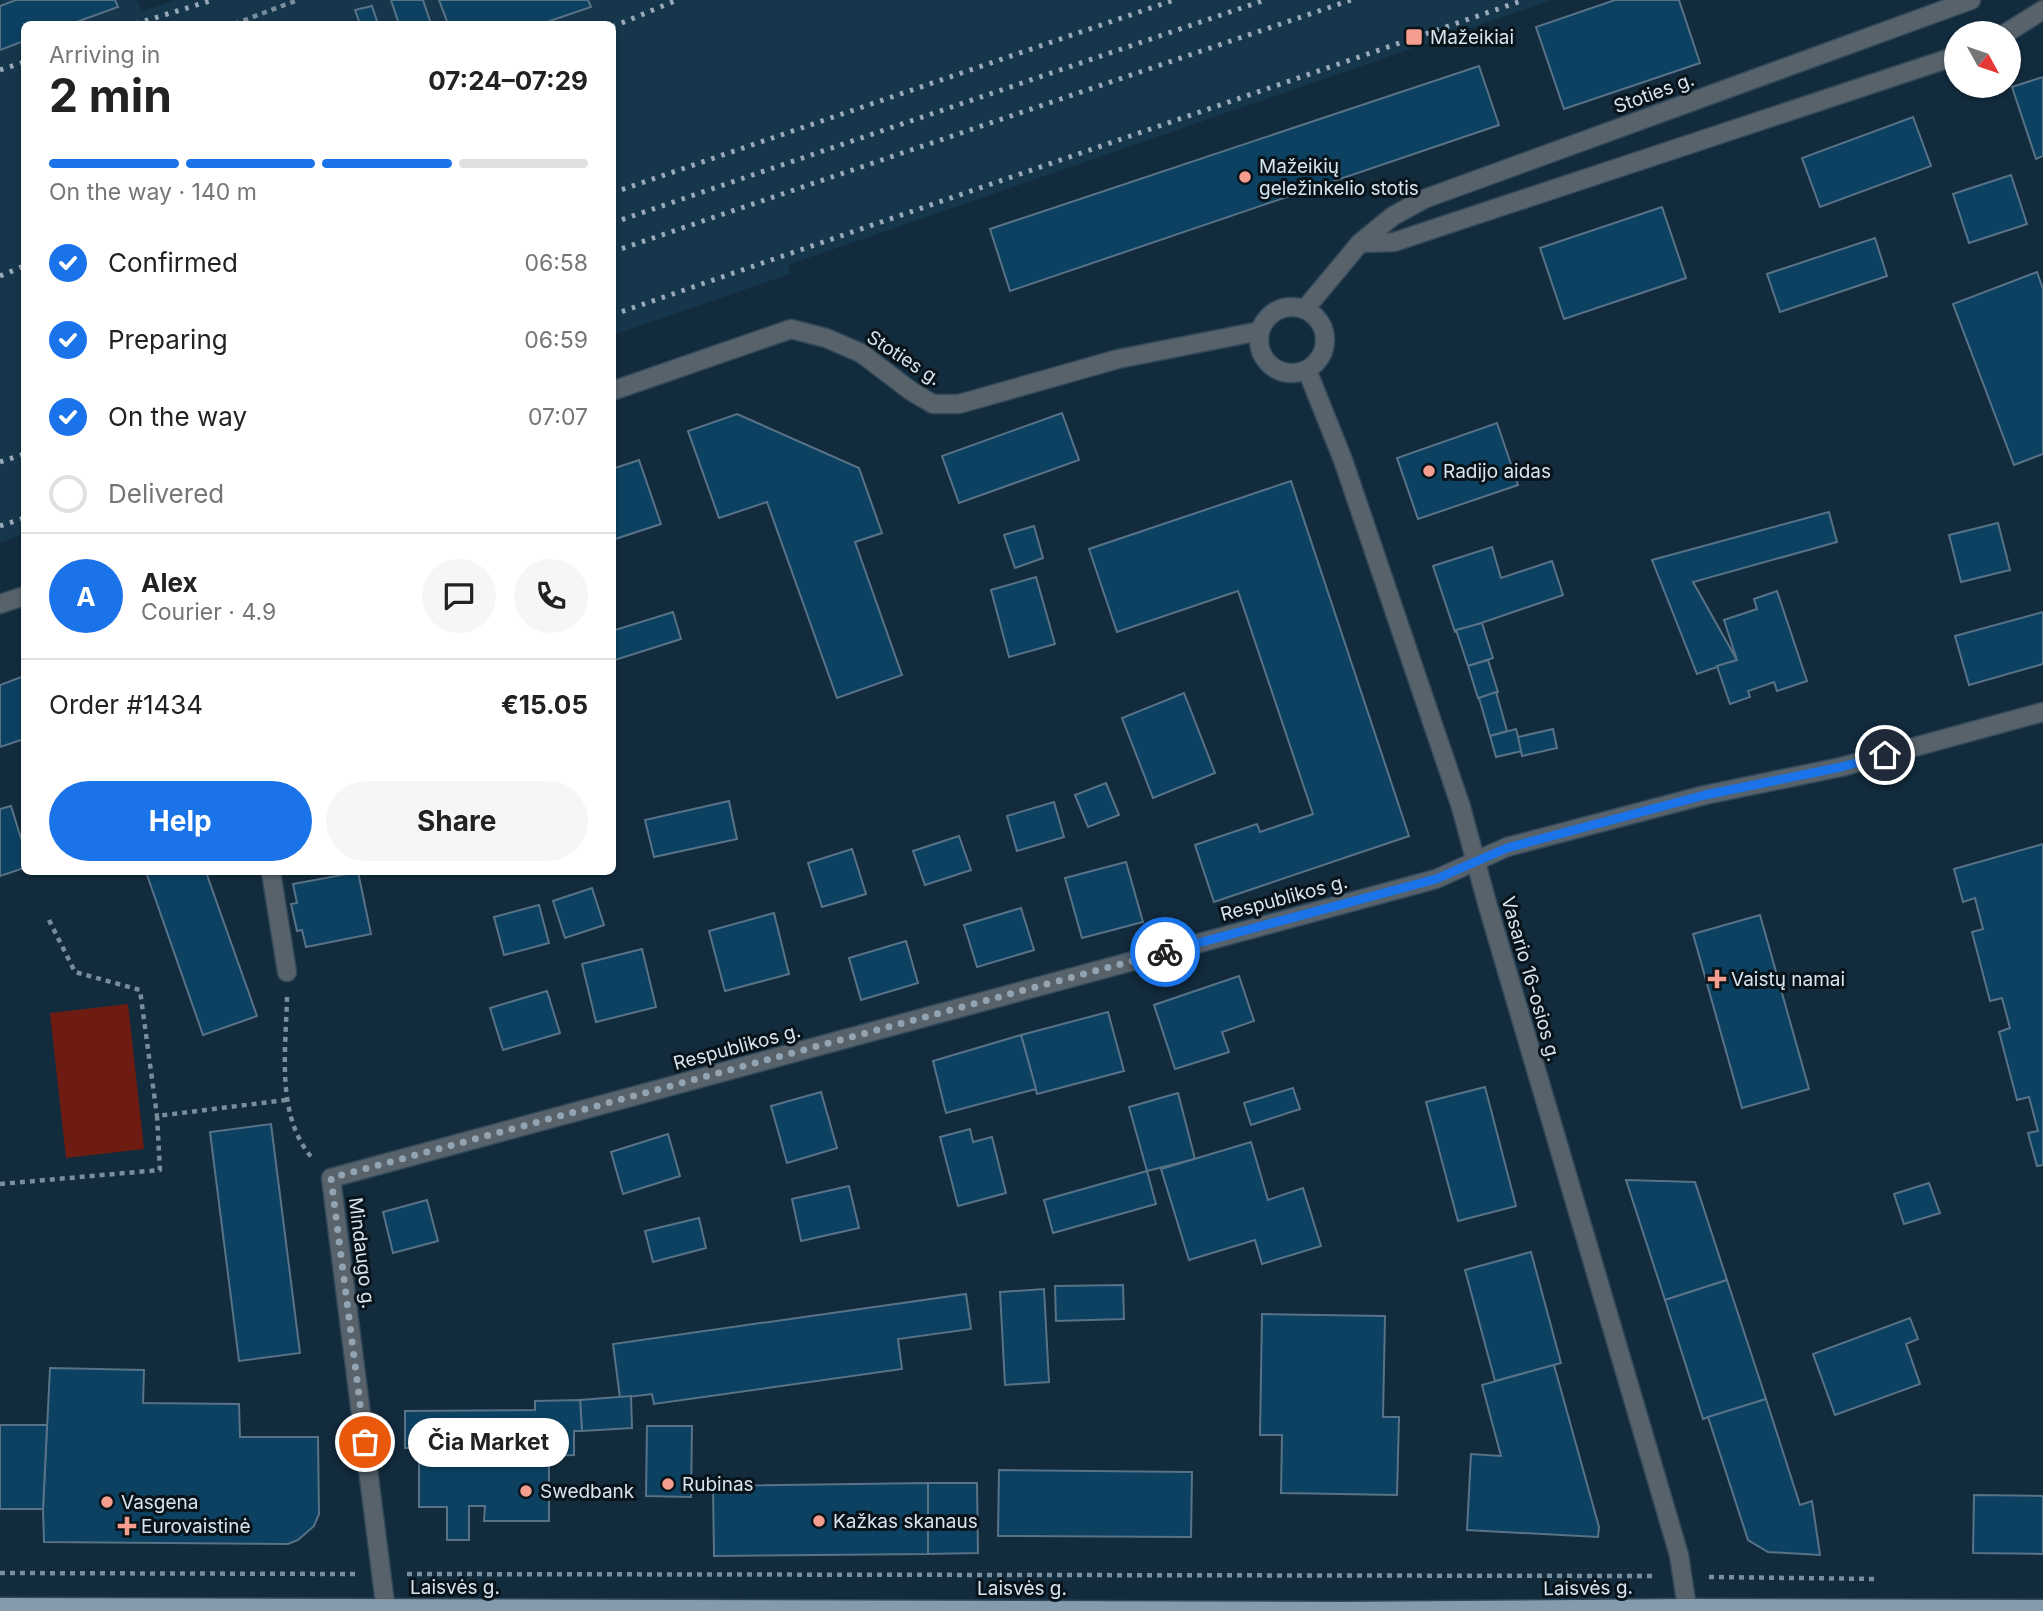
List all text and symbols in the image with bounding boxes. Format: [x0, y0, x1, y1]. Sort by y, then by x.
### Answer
north arrow [1944, 21, 2021, 98]
map controls [1944, 21, 2021, 98]
place label: Mažeikiai [1430, 26, 1514, 49]
marker: Mažeikiai [1404, 27, 1424, 47]
text: Arriving in [49, 41, 160, 69]
text: 07:24–07:29 [428, 65, 588, 96]
text: 2 min [49, 67, 172, 123]
street label: Stoties g. [1611, 68, 1697, 118]
place label: Mažeikių geležinkelio stotis [1259, 155, 1419, 200]
marker: Mažeikių geležinkelio stotis [1237, 169, 1253, 185]
text: On the way · 140 m [49, 178, 257, 206]
icon: check [49, 244, 87, 282]
text: Confirmed [108, 247, 238, 278]
text: 06:58 [524, 249, 588, 277]
icon: check [49, 321, 87, 359]
text: Preparing [108, 324, 228, 355]
street label: Stoties g. [863, 325, 945, 391]
text: 06:59 [524, 326, 588, 354]
icon: check [49, 398, 87, 436]
text: On the way [108, 401, 247, 432]
text: 07:07 [528, 403, 588, 431]
place label: Radijo aidas [1443, 460, 1551, 483]
marker: Radijo aidas [1421, 463, 1437, 479]
text: Delivered [108, 478, 224, 509]
button: chat [422, 559, 496, 633]
button: phone [514, 559, 588, 633]
text: Alex [141, 567, 198, 598]
text: A [76, 581, 96, 612]
text: Courier · 4.9 [141, 598, 276, 626]
text: Order #1434 [49, 689, 203, 720]
text: €15.05 [501, 689, 588, 720]
pin [1855, 725, 1915, 785]
icon: home [1866, 736, 1904, 774]
button: Help [49, 781, 312, 861]
button: Share [326, 781, 588, 861]
street label: Respublikos g. [1218, 870, 1350, 926]
street label: Vasario 16-osios g. [1496, 894, 1566, 1064]
courier [1130, 917, 1200, 987]
icon: bike [1146, 933, 1184, 971]
place label: Vaistų namai [1731, 968, 1845, 991]
marker: Vaistų namai [1709, 971, 1725, 987]
street label: Respublikos g. [671, 1019, 803, 1075]
street label: Mindaugo g. [344, 1196, 380, 1310]
pin [335, 1412, 395, 1472]
callout: Čia Market [407, 1418, 568, 1466]
icon: bag [346, 1423, 384, 1461]
text: Čia Market [428, 1428, 549, 1456]
place label: Rubinas [682, 1473, 754, 1496]
marker: Rubinas [660, 1476, 676, 1492]
place label: Swedbank [540, 1480, 635, 1503]
marker: Swedbank [518, 1483, 534, 1499]
place label: Vasgena [121, 1491, 198, 1514]
marker: Vasgena [99, 1494, 115, 1510]
place label: Kažkas skanaus [833, 1510, 978, 1533]
marker: Kažkas skanaus [811, 1513, 827, 1529]
place label: Eurovaistinė [141, 1515, 251, 1538]
marker: Eurovaistinė [119, 1518, 135, 1534]
street label: Laisvės g. [410, 1576, 500, 1599]
street label: Laisvės g. [1543, 1576, 1633, 1600]
street label: Laisvės g. [977, 1577, 1067, 1600]

